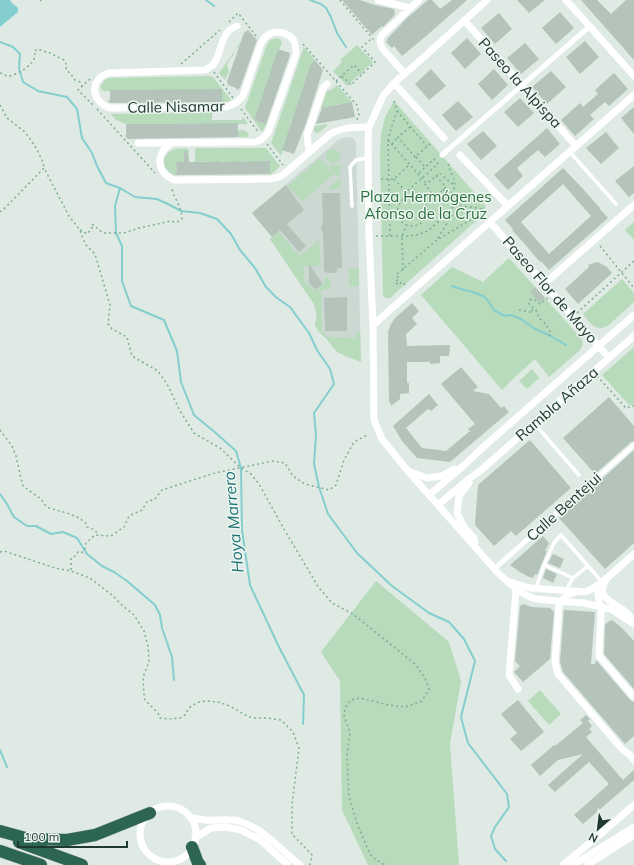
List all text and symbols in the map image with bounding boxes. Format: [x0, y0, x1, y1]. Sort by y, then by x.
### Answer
street label: Paseo la Alpispa [475, 33, 566, 132]
street label: Calle Nisamar [127, 96, 225, 117]
park label: Plaza Hermógenes Afonso de la Cruz [360, 187, 492, 223]
street label: Paseo Flor de Mayo [499, 232, 602, 347]
street label: Rambla Añaza [511, 362, 602, 445]
street label: Calle Bentejui [522, 468, 605, 545]
water label: Hoya Marrero [219, 470, 247, 574]
north arrow [578, 809, 618, 849]
scale bar [18, 823, 127, 849]
text: 100 m [24, 829, 59, 844]
text: N [586, 830, 600, 846]

